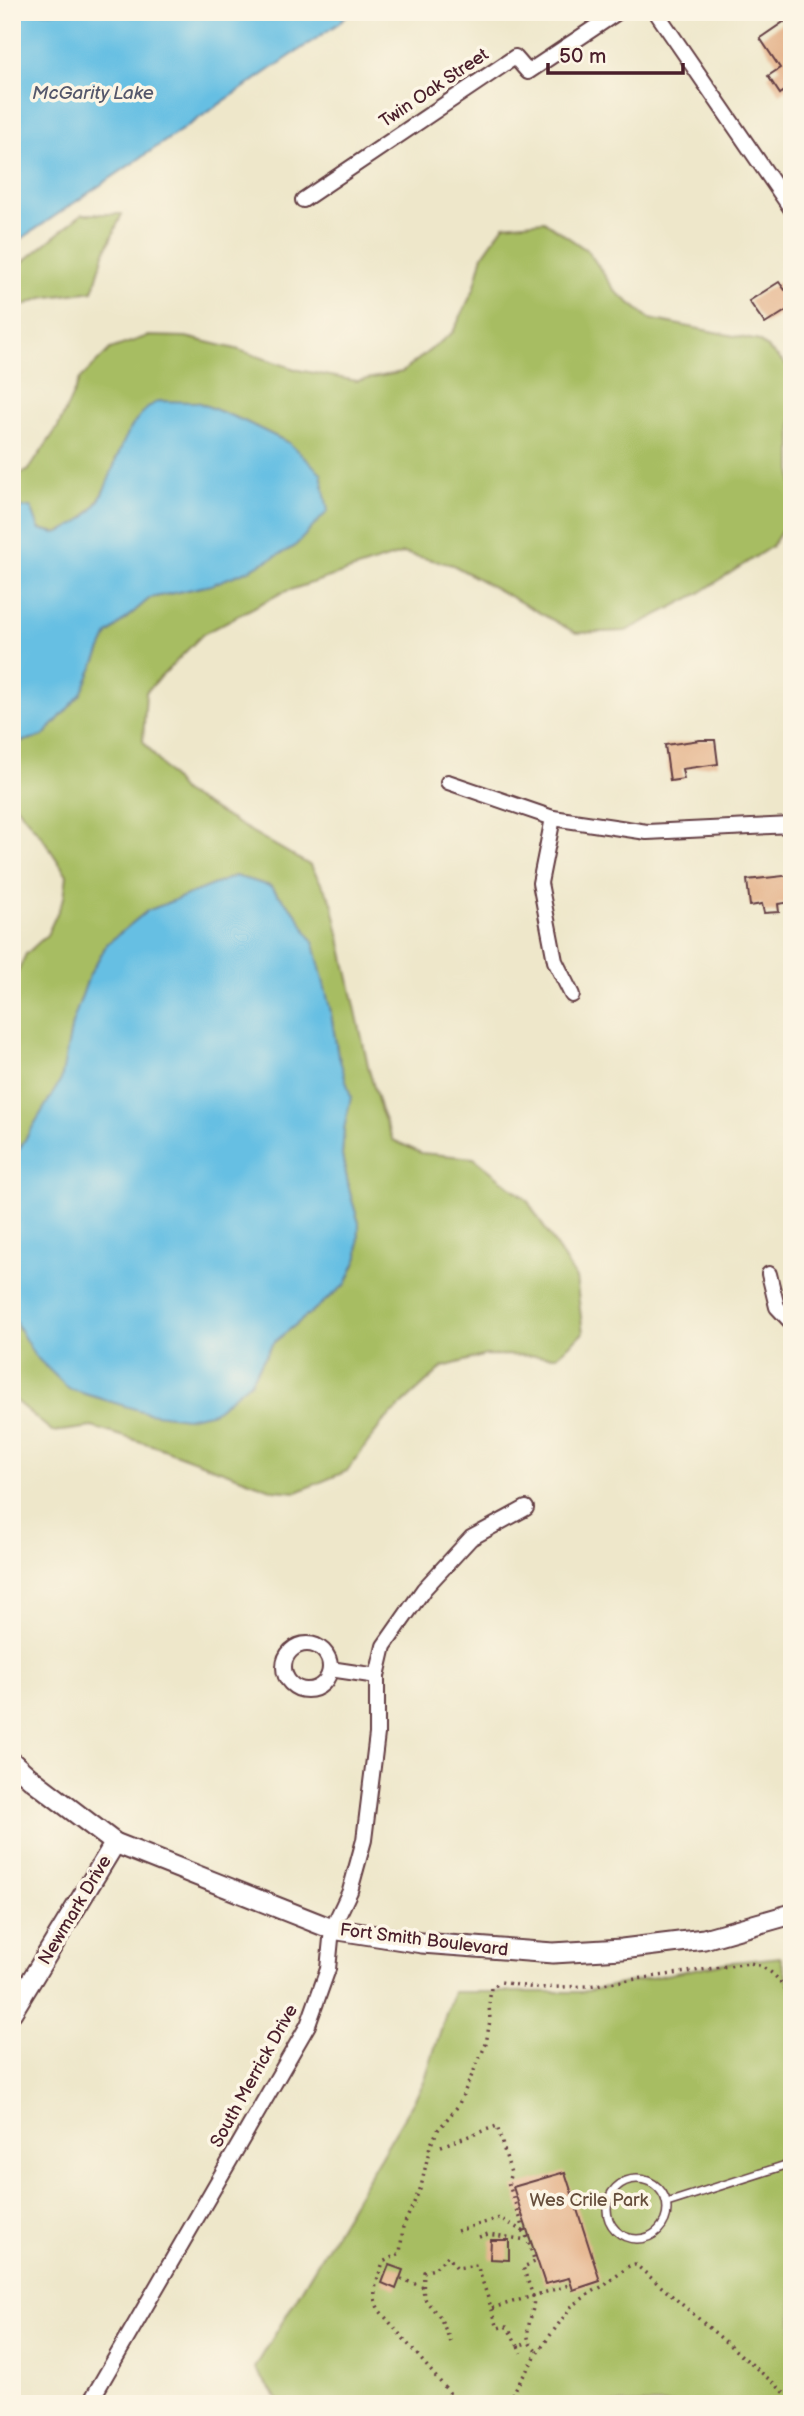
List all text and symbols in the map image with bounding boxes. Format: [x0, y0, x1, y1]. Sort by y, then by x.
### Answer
scale bar [548, 32, 683, 76]
street label: Twin Oak Street [376, 44, 493, 132]
text: 50 m [559, 44, 606, 69]
water label: McGarity Lake [32, 82, 154, 105]
street label: Newmark Drive [34, 1851, 116, 1968]
street label: Fort Smith Boulevard [339, 1919, 509, 1961]
street label: South Merrick Drive [206, 2001, 302, 2151]
park label: Wes Crile Park [530, 2190, 649, 2211]

